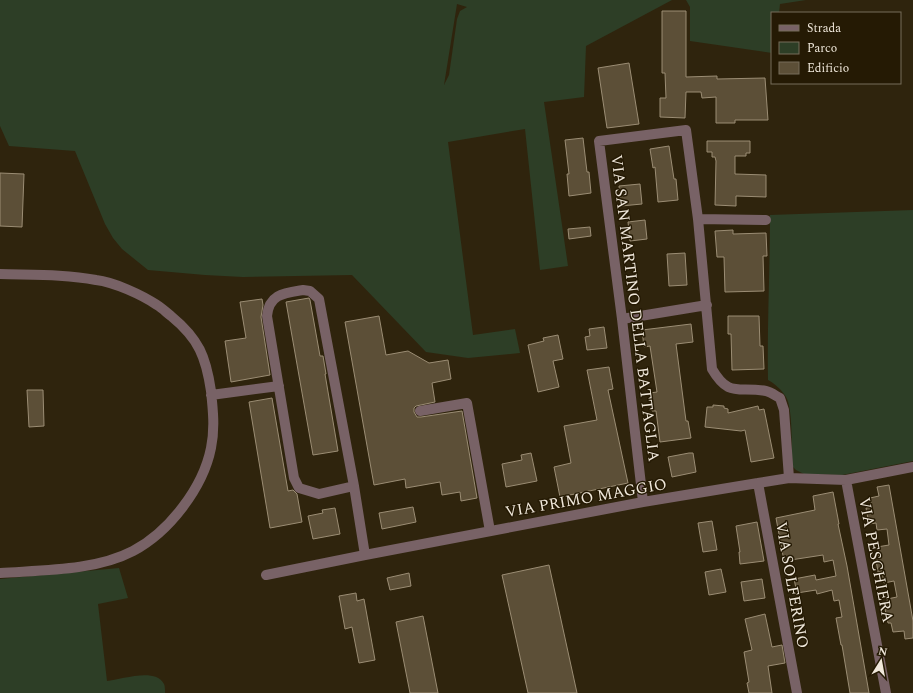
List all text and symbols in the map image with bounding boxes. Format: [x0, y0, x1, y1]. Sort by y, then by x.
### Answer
legend [771, 12, 901, 84]
text: Strada [807, 19, 841, 38]
text: Parco [807, 39, 837, 58]
text: Edificio [807, 59, 849, 78]
street label: VIA SAN MARTINO DELLA BATTAGLIA [604, 153, 666, 463]
street label: VIA PRIMO MAGGIO [503, 472, 669, 524]
street label: VIA PESCHIERA [852, 495, 900, 625]
street label: VIA SOLFERINO [769, 520, 815, 650]
north arrow [861, 641, 901, 681]
text: N [877, 642, 889, 661]

